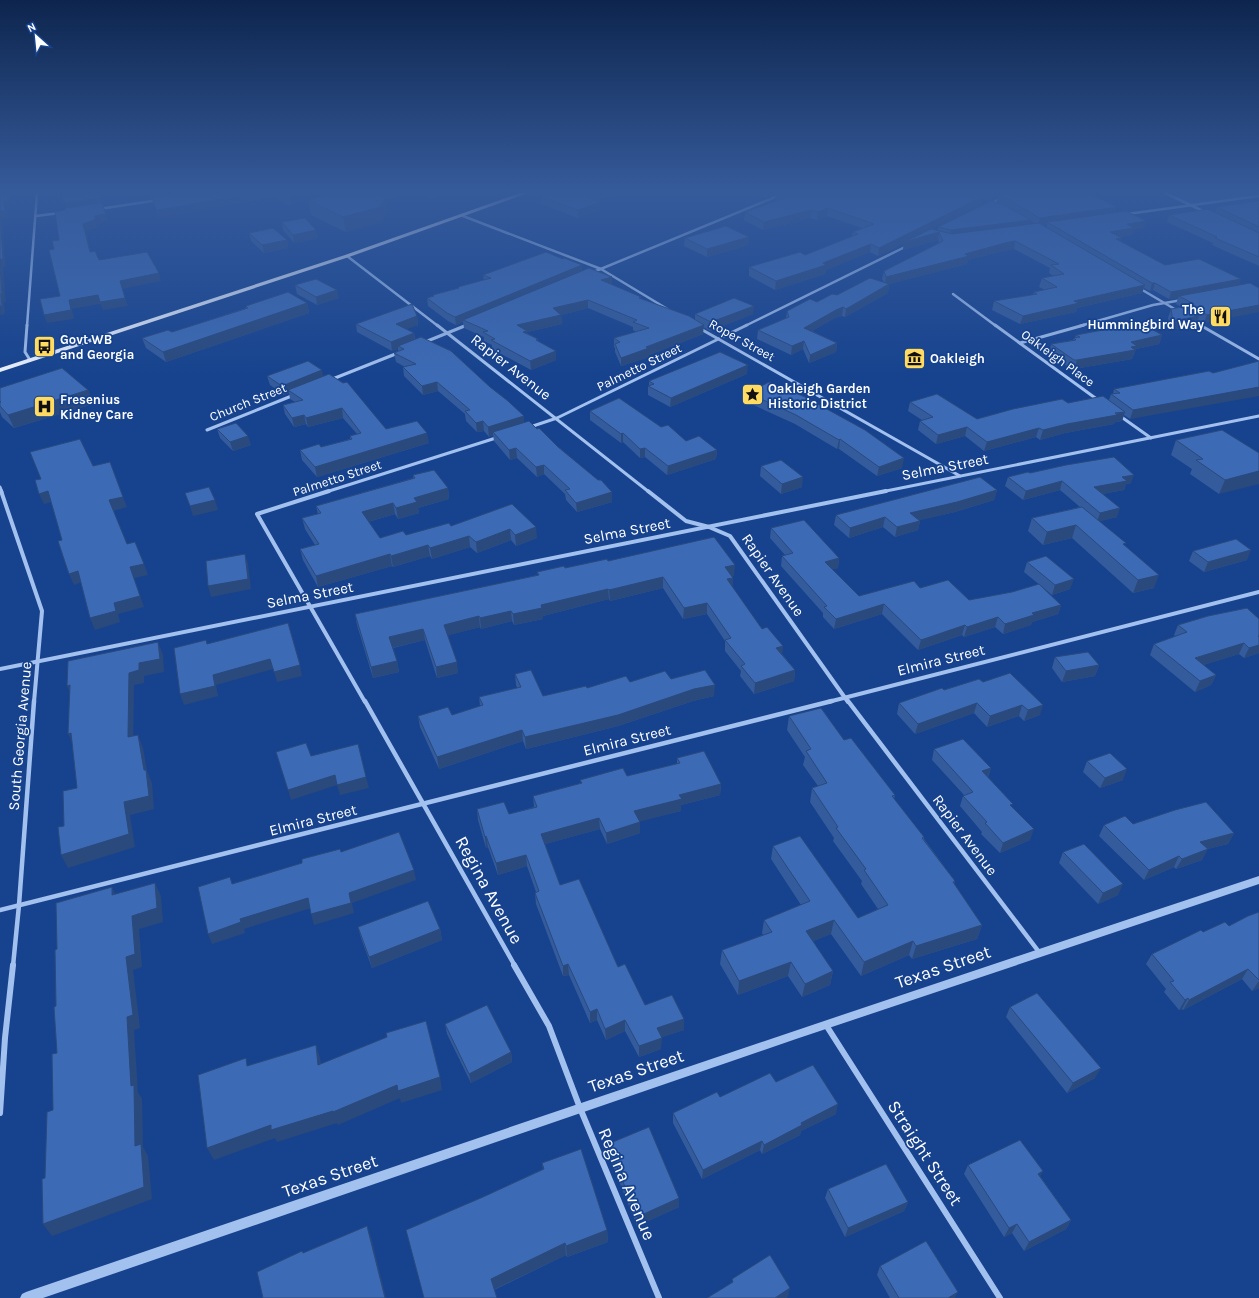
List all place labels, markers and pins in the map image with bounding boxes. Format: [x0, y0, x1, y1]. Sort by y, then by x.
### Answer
place label: The Hummingbird Way [1088, 302, 1204, 332]
restaurant icon: The Hummingbird Way [1207, 303, 1233, 329]
place label: Govt WB and Georgia [60, 332, 134, 362]
bus stop icon: Govt WB and Georgia [32, 333, 58, 359]
museum icon: Oakleigh [901, 345, 927, 371]
place label: Oakleigh [930, 351, 985, 366]
place label: Oakleigh Garden Historic District [768, 381, 871, 411]
place icon: Oakleigh Garden Historic District [740, 382, 766, 408]
place label: Fresenius Kidney Care [60, 392, 134, 422]
hospital icon: Fresenius Kidney Care [32, 393, 58, 419]

